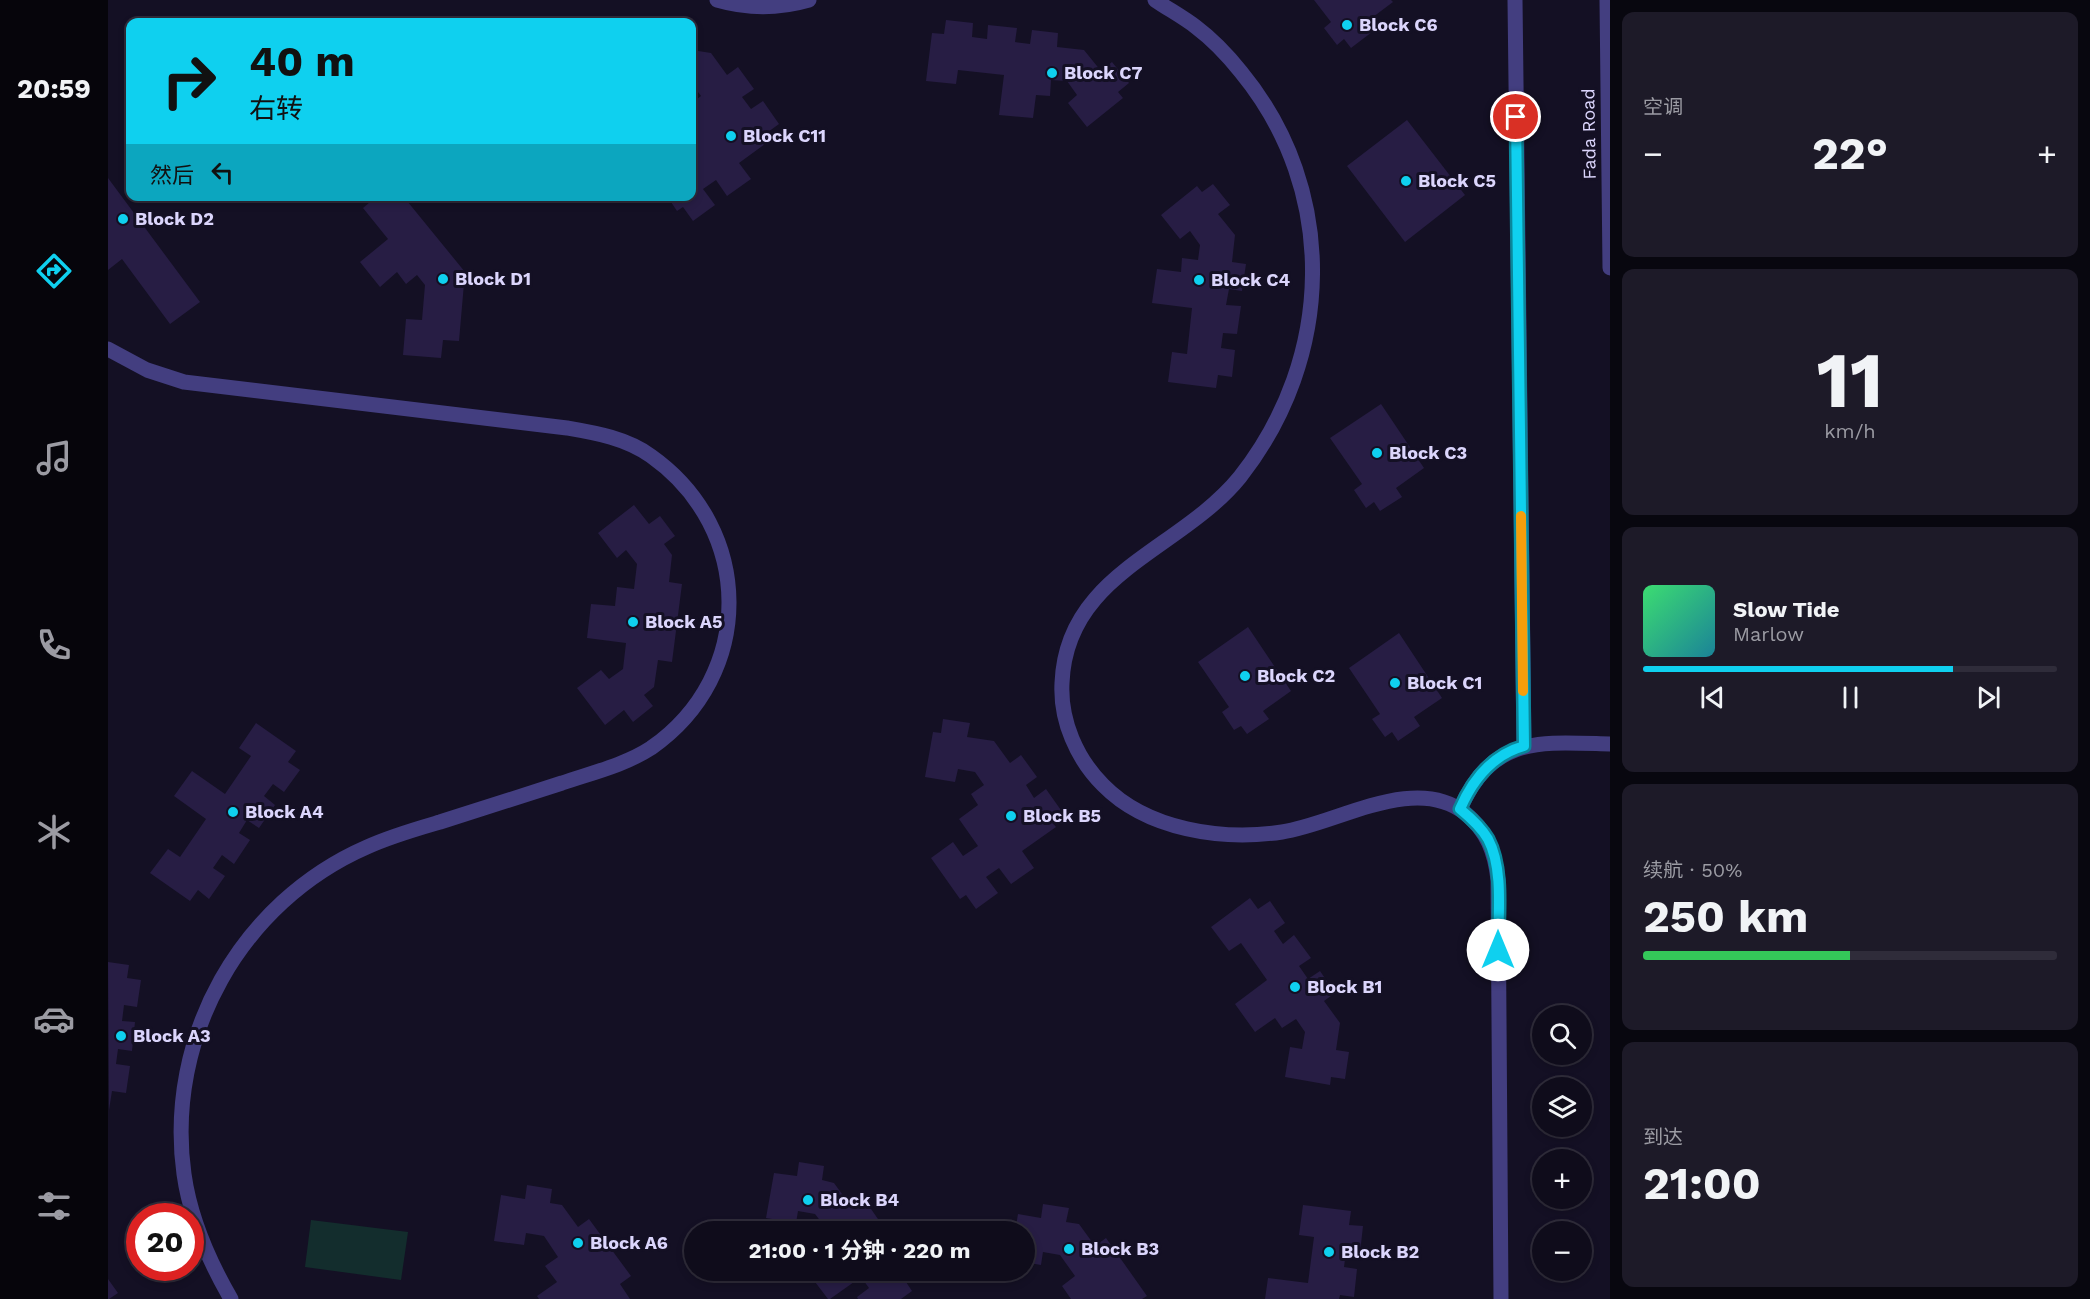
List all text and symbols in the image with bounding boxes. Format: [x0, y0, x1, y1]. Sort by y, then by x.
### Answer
place label: Block C6 [1359, 14, 1438, 35]
marker: Block C6 [1340, 18, 1354, 32]
text: 40 m [249, 37, 355, 86]
icon: right [150, 42, 228, 120]
place label: Block C7 [1064, 62, 1143, 83]
marker: Block C7 [1045, 66, 1059, 80]
text: 20:59 [17, 73, 91, 105]
street label: Fada Road [1577, 88, 1600, 180]
pin [1490, 91, 1541, 142]
text: 右转 [249, 93, 303, 125]
text: 空调 [1643, 95, 1683, 119]
icon: arrive [1499, 100, 1532, 133]
place label: Block C11 [743, 125, 826, 146]
text: 22° [1812, 127, 1888, 180]
marker: Block C11 [724, 129, 738, 143]
text: − [1643, 134, 1663, 173]
text: + [2037, 134, 2057, 173]
icon: left [206, 156, 239, 189]
text: 然后 [150, 163, 194, 188]
place label: Block C5 [1418, 170, 1496, 191]
marker: Block C5 [1399, 174, 1413, 188]
place label: Block D2 [135, 208, 214, 229]
marker: Block D2 [116, 212, 130, 226]
icon: directions [33, 250, 75, 292]
place label: Block D1 [455, 268, 531, 289]
place label: Block C4 [1211, 269, 1291, 290]
marker: Block D1 [436, 272, 450, 286]
marker: Block C4 [1192, 273, 1206, 287]
text: 11 [1816, 334, 1884, 426]
text: km/h [1824, 419, 1876, 443]
icon: music [33, 437, 75, 479]
place label: Block C3 [1389, 442, 1467, 463]
marker: Block C3 [1370, 446, 1384, 460]
text: Slow Tide [1733, 597, 1840, 622]
place label: Block A5 [645, 611, 723, 632]
marker: Block A5 [626, 615, 640, 629]
text: Marlow [1733, 622, 1804, 646]
icon: phone [33, 624, 75, 666]
place label: Block C2 [1257, 665, 1335, 686]
marker: Block C2 [1238, 669, 1252, 683]
place label: Block C1 [1407, 672, 1482, 693]
marker: Block C1 [1388, 676, 1402, 690]
icon: previous [1696, 681, 1729, 714]
icon: pause [1834, 681, 1867, 714]
icon: next [1972, 681, 2005, 714]
place label: Block A4 [245, 801, 324, 822]
marker: Block A4 [226, 805, 240, 819]
place label: Block B5 [1023, 805, 1101, 826]
marker: Block B5 [1004, 809, 1018, 823]
icon: climate [33, 811, 75, 853]
text: 续航 · 50% [1643, 858, 1742, 882]
text: 250 km [1643, 890, 1808, 943]
position arrow [1466, 918, 1530, 982]
place label: Block B1 [1307, 976, 1382, 997]
marker: Block B1 [1288, 980, 1302, 994]
icon: car [33, 998, 75, 1040]
map controls [1532, 1005, 1592, 1281]
button: search [1532, 1005, 1592, 1065]
place label: Block A3 [133, 1025, 211, 1046]
marker: Block A3 [114, 1029, 128, 1043]
button: layers [1532, 1077, 1592, 1137]
text: 到达 [1643, 1125, 1683, 1149]
button: + [1532, 1149, 1592, 1209]
text: 21:00 [1643, 1157, 1761, 1210]
icon: filters [33, 1185, 75, 1227]
place label: Block B4 [820, 1189, 900, 1210]
marker: Block B4 [801, 1193, 815, 1207]
speed limit sign: 20 [126, 1203, 204, 1281]
button: − [1532, 1221, 1592, 1281]
place label: Block A6 [590, 1232, 668, 1253]
marker: Block A6 [571, 1236, 585, 1250]
text: 21:00 · 1 分钟 · 220 m [749, 1238, 970, 1263]
place label: Block B3 [1081, 1238, 1159, 1259]
place label: Block B2 [1341, 1241, 1419, 1262]
marker: Block B3 [1062, 1242, 1076, 1256]
marker: Block B2 [1322, 1245, 1336, 1259]

